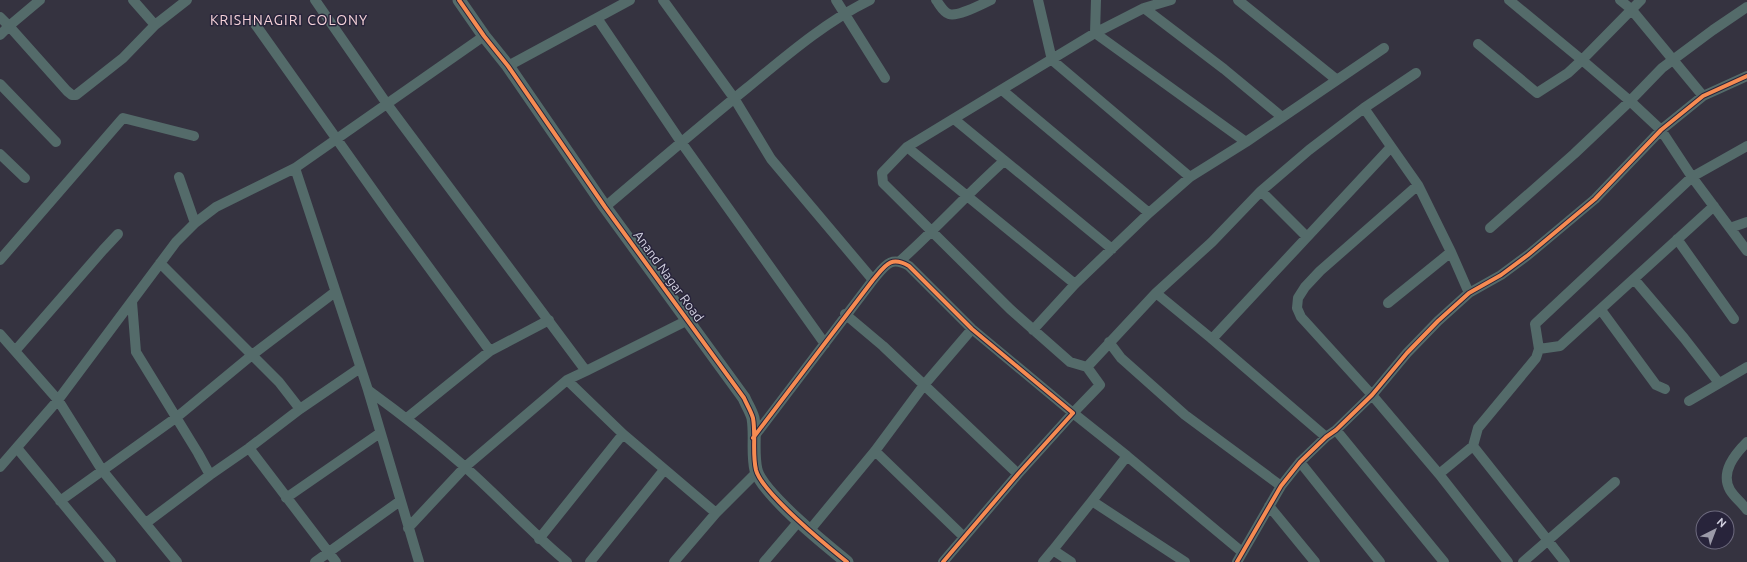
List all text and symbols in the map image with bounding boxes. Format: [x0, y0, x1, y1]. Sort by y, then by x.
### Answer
district label: KRISHNAGIRI COLONY [210, 12, 368, 28]
street label: Anand Nagar Road [631, 228, 707, 324]
north arrow [1695, 510, 1735, 550]
text: N [1715, 515, 1729, 530]

